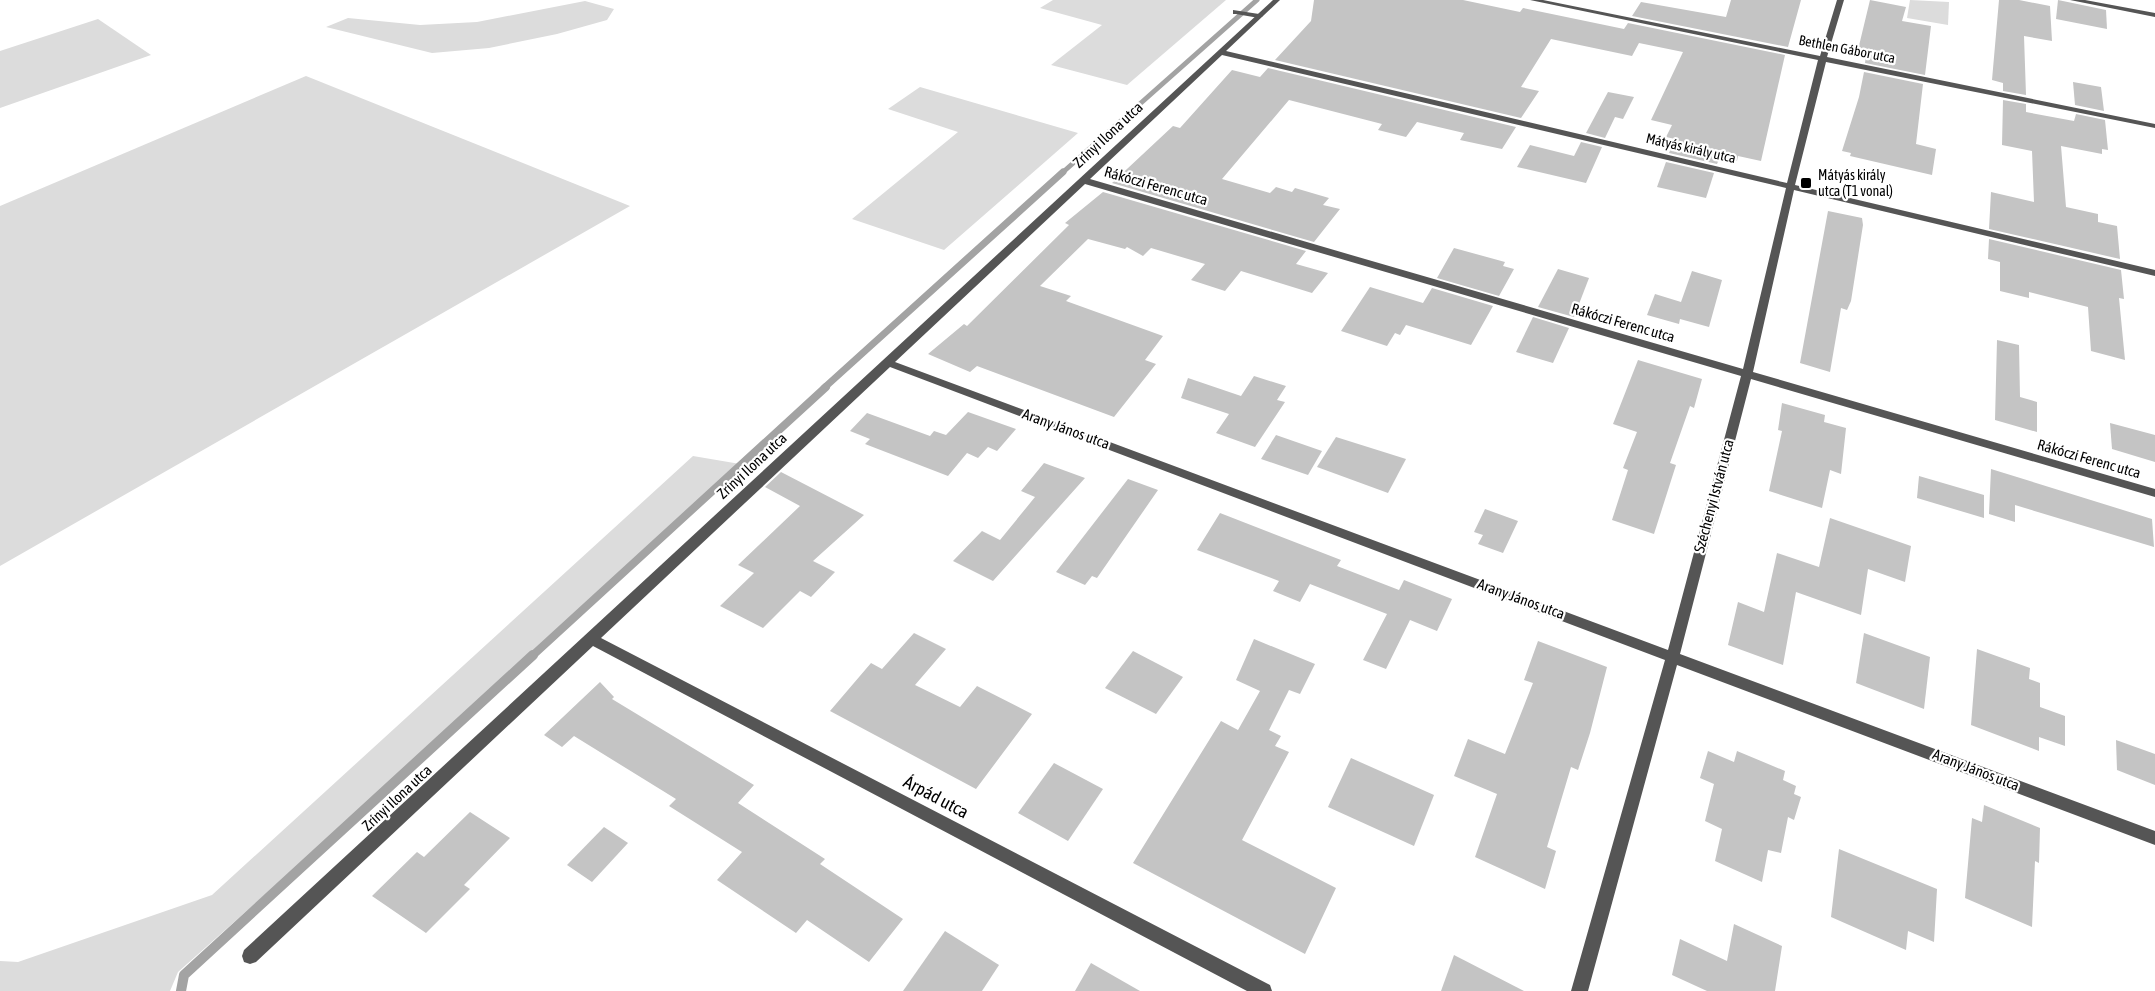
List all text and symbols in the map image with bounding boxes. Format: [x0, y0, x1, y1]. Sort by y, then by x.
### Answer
street label: Bethlen Gábor utca [1797, 32, 1897, 66]
street label: Zrínyi Ilona utca [1069, 98, 1146, 171]
street label: Mátyás király utca [1644, 130, 1738, 166]
street label: Rákóczi Ferenc utca [1102, 163, 1210, 208]
place label: Mátyás király utca (T1 vonal) [1818, 167, 1893, 199]
marker: Mátyás király utca (T1 vonal) [1799, 176, 1813, 190]
street label: Rákóczi Ferenc utca [1569, 300, 1677, 345]
street label: Arany János utca [1020, 405, 1112, 452]
street label: Zrínyi Ilona utca [713, 429, 790, 502]
street label: Rákóczi Ferenc utca [2035, 436, 2143, 481]
street label: Széchenyi István utca [1690, 437, 1737, 554]
street label: Arany János utca [1475, 575, 1567, 622]
street label: Arany János utca [1930, 745, 2022, 794]
street label: Zrínyi Ilona utca [358, 761, 435, 834]
street label: Árpád utca [900, 771, 972, 822]

